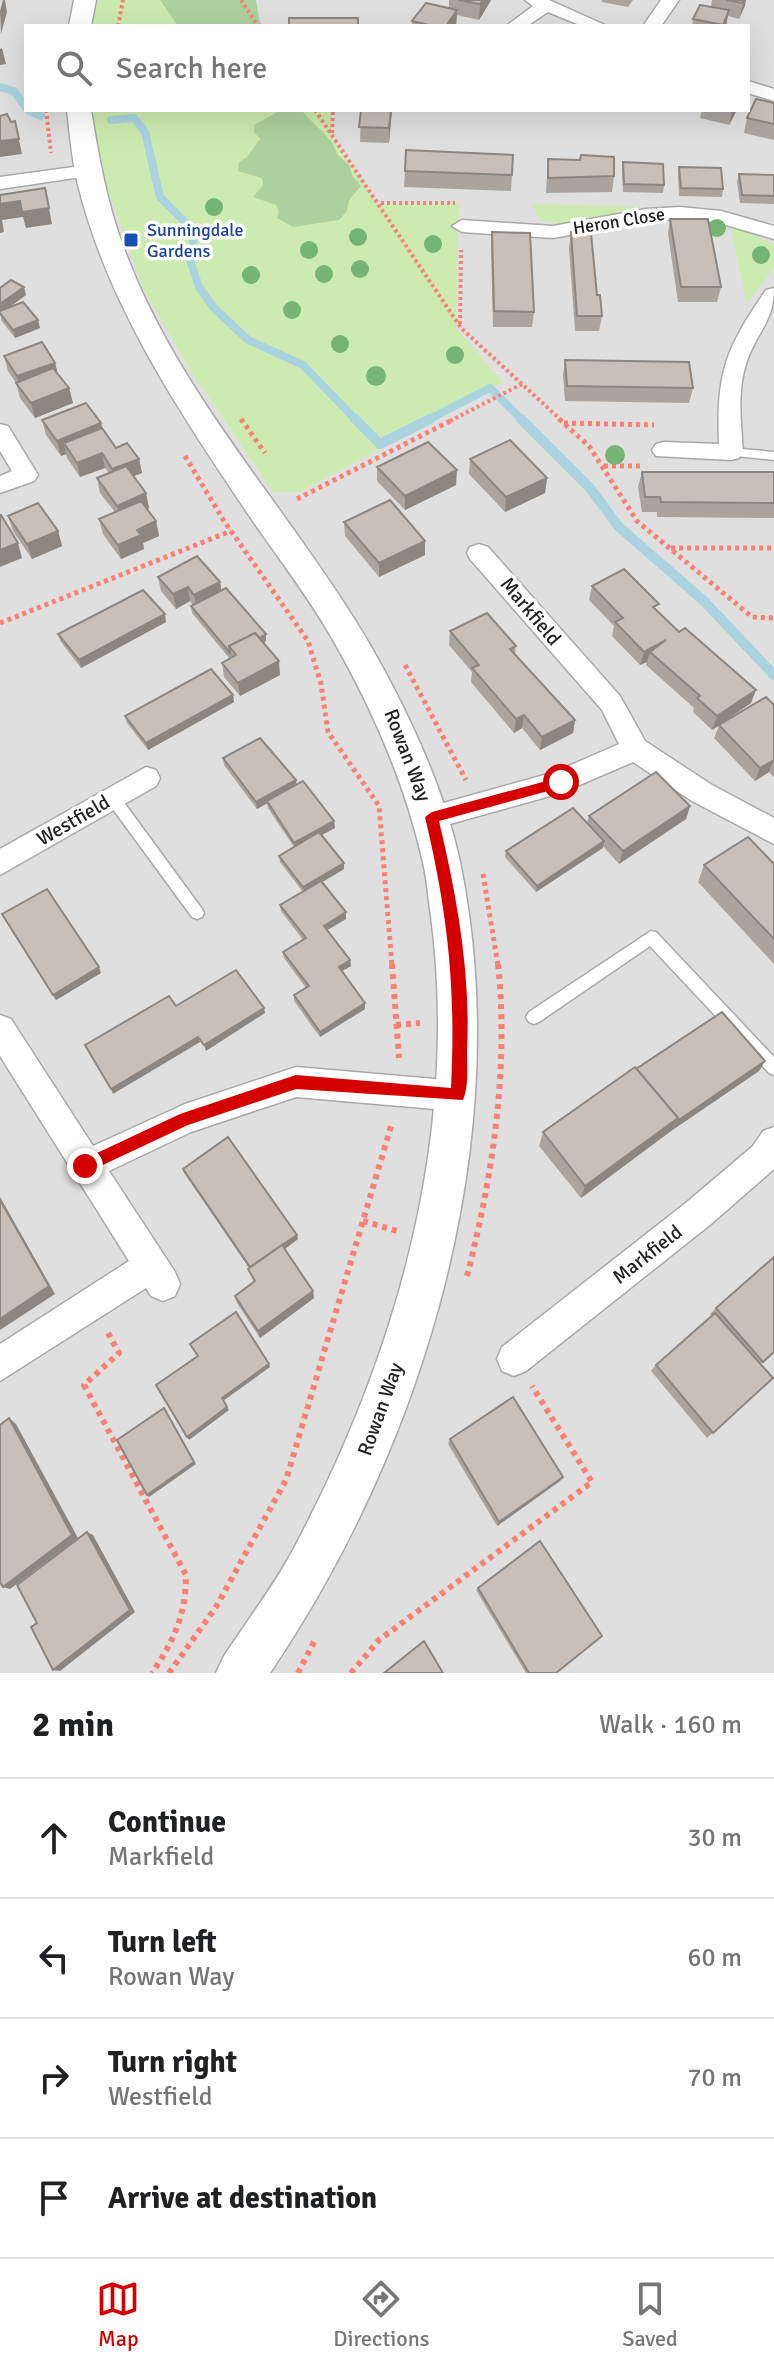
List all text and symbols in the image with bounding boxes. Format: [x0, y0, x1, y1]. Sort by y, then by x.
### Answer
search box [24, 24, 750, 112]
icon: search [52, 46, 96, 90]
text: Search here [116, 50, 267, 87]
street label: Heron Close [571, 203, 667, 239]
place label: Sunningdale Gardens [147, 219, 243, 262]
marker: Sunningdale Gardens [122, 231, 140, 249]
street label: Markfield [495, 572, 566, 651]
street label: Rowan Way [378, 705, 437, 806]
route start [543, 764, 579, 800]
street label: Westfield [32, 790, 114, 851]
route end [67, 1148, 103, 1184]
street label: Markfield [607, 1219, 687, 1289]
street label: Rowan Way [352, 1359, 409, 1459]
text: 2 min [32, 1704, 114, 1746]
text: Walk · 160 m [599, 1709, 742, 1741]
text: Continue [108, 1804, 226, 1841]
icon: ahead [32, 1816, 76, 1860]
text: 30 m [687, 1822, 742, 1854]
text: Markfield [108, 1841, 214, 1873]
text: Turn left [108, 1924, 217, 1961]
icon: left [32, 1936, 76, 1980]
text: 60 m [687, 1942, 742, 1974]
text: Rowan Way [108, 1961, 234, 1993]
text: Turn right [108, 2044, 237, 2081]
icon: right [32, 2056, 76, 2100]
text: 70 m [687, 2062, 742, 2094]
text: Westfield [108, 2081, 212, 2113]
icon: arrive [32, 2176, 76, 2220]
text: Arrive at destination [108, 2180, 377, 2217]
tab: Map [96, 2277, 140, 2352]
tab: Directions [333, 2277, 429, 2352]
tab: Saved [622, 2277, 678, 2352]

